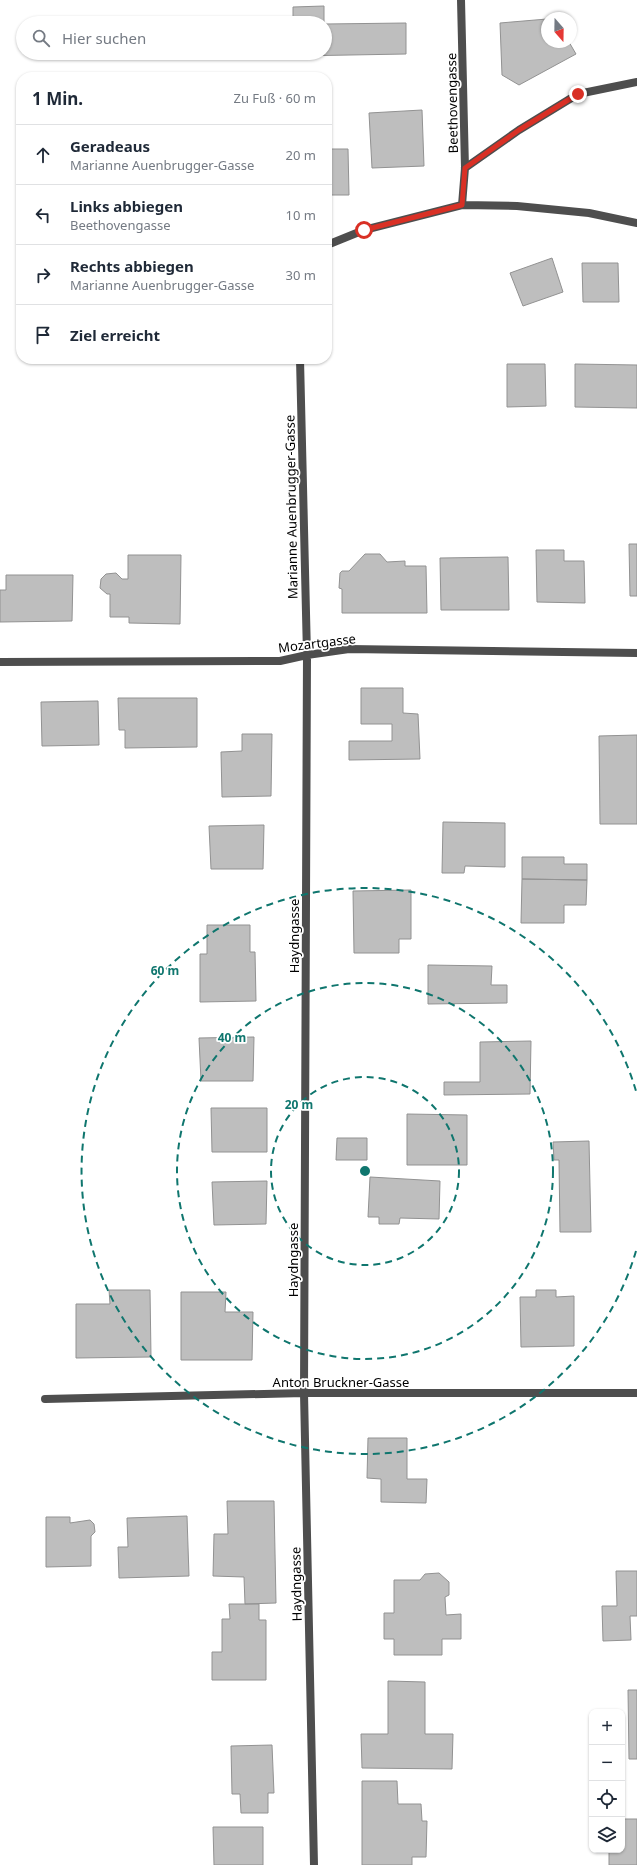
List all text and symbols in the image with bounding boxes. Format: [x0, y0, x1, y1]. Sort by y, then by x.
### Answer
north arrow [541, 12, 577, 48]
search box [16, 16, 332, 60]
icon: search [30, 27, 52, 49]
text: Hier suchen [62, 28, 146, 48]
street label: Beethovengasse [442, 53, 462, 153]
route end [569, 85, 587, 103]
text: 1 Min. [32, 87, 83, 110]
text: Zu Fuß · 60 m [234, 89, 316, 107]
text: Geradeaus [70, 136, 150, 156]
icon: ahead [32, 144, 54, 166]
text: 20 m [286, 146, 316, 164]
text: Marianne Auenbrugger-Gasse [70, 156, 254, 174]
text: Links abbiegen [70, 196, 183, 216]
icon: left [32, 204, 54, 226]
text: 10 m [286, 206, 316, 224]
text: Beethovengasse [70, 216, 171, 234]
route start [355, 221, 373, 239]
text: Rechts abbiegen [70, 256, 194, 276]
icon: right [32, 264, 54, 286]
text: 30 m [286, 266, 316, 284]
text: Marianne Auenbrugger-Gasse [70, 276, 254, 294]
icon: arrive [32, 324, 54, 346]
text: Ziel erreicht [70, 325, 160, 345]
street label: Marianne Auenbrugger-Gasse [280, 415, 302, 599]
street label: Mozartgasse [277, 629, 357, 657]
street label: Haydngasse [285, 899, 303, 973]
text: 60 m [151, 962, 179, 979]
text: 40 m [218, 1029, 246, 1046]
text: 20 m [285, 1096, 313, 1113]
centre of rings [358, 1164, 372, 1178]
street label: Haydngasse [284, 1223, 302, 1297]
street label: Anton Bruckner-Gasse [273, 1373, 409, 1391]
street label: Haydngasse [286, 1547, 306, 1621]
map controls [589, 1709, 625, 1853]
button: + [589, 1709, 625, 1745]
button: − [589, 1745, 625, 1781]
button: locate [589, 1781, 625, 1817]
button: layers [589, 1817, 625, 1853]

